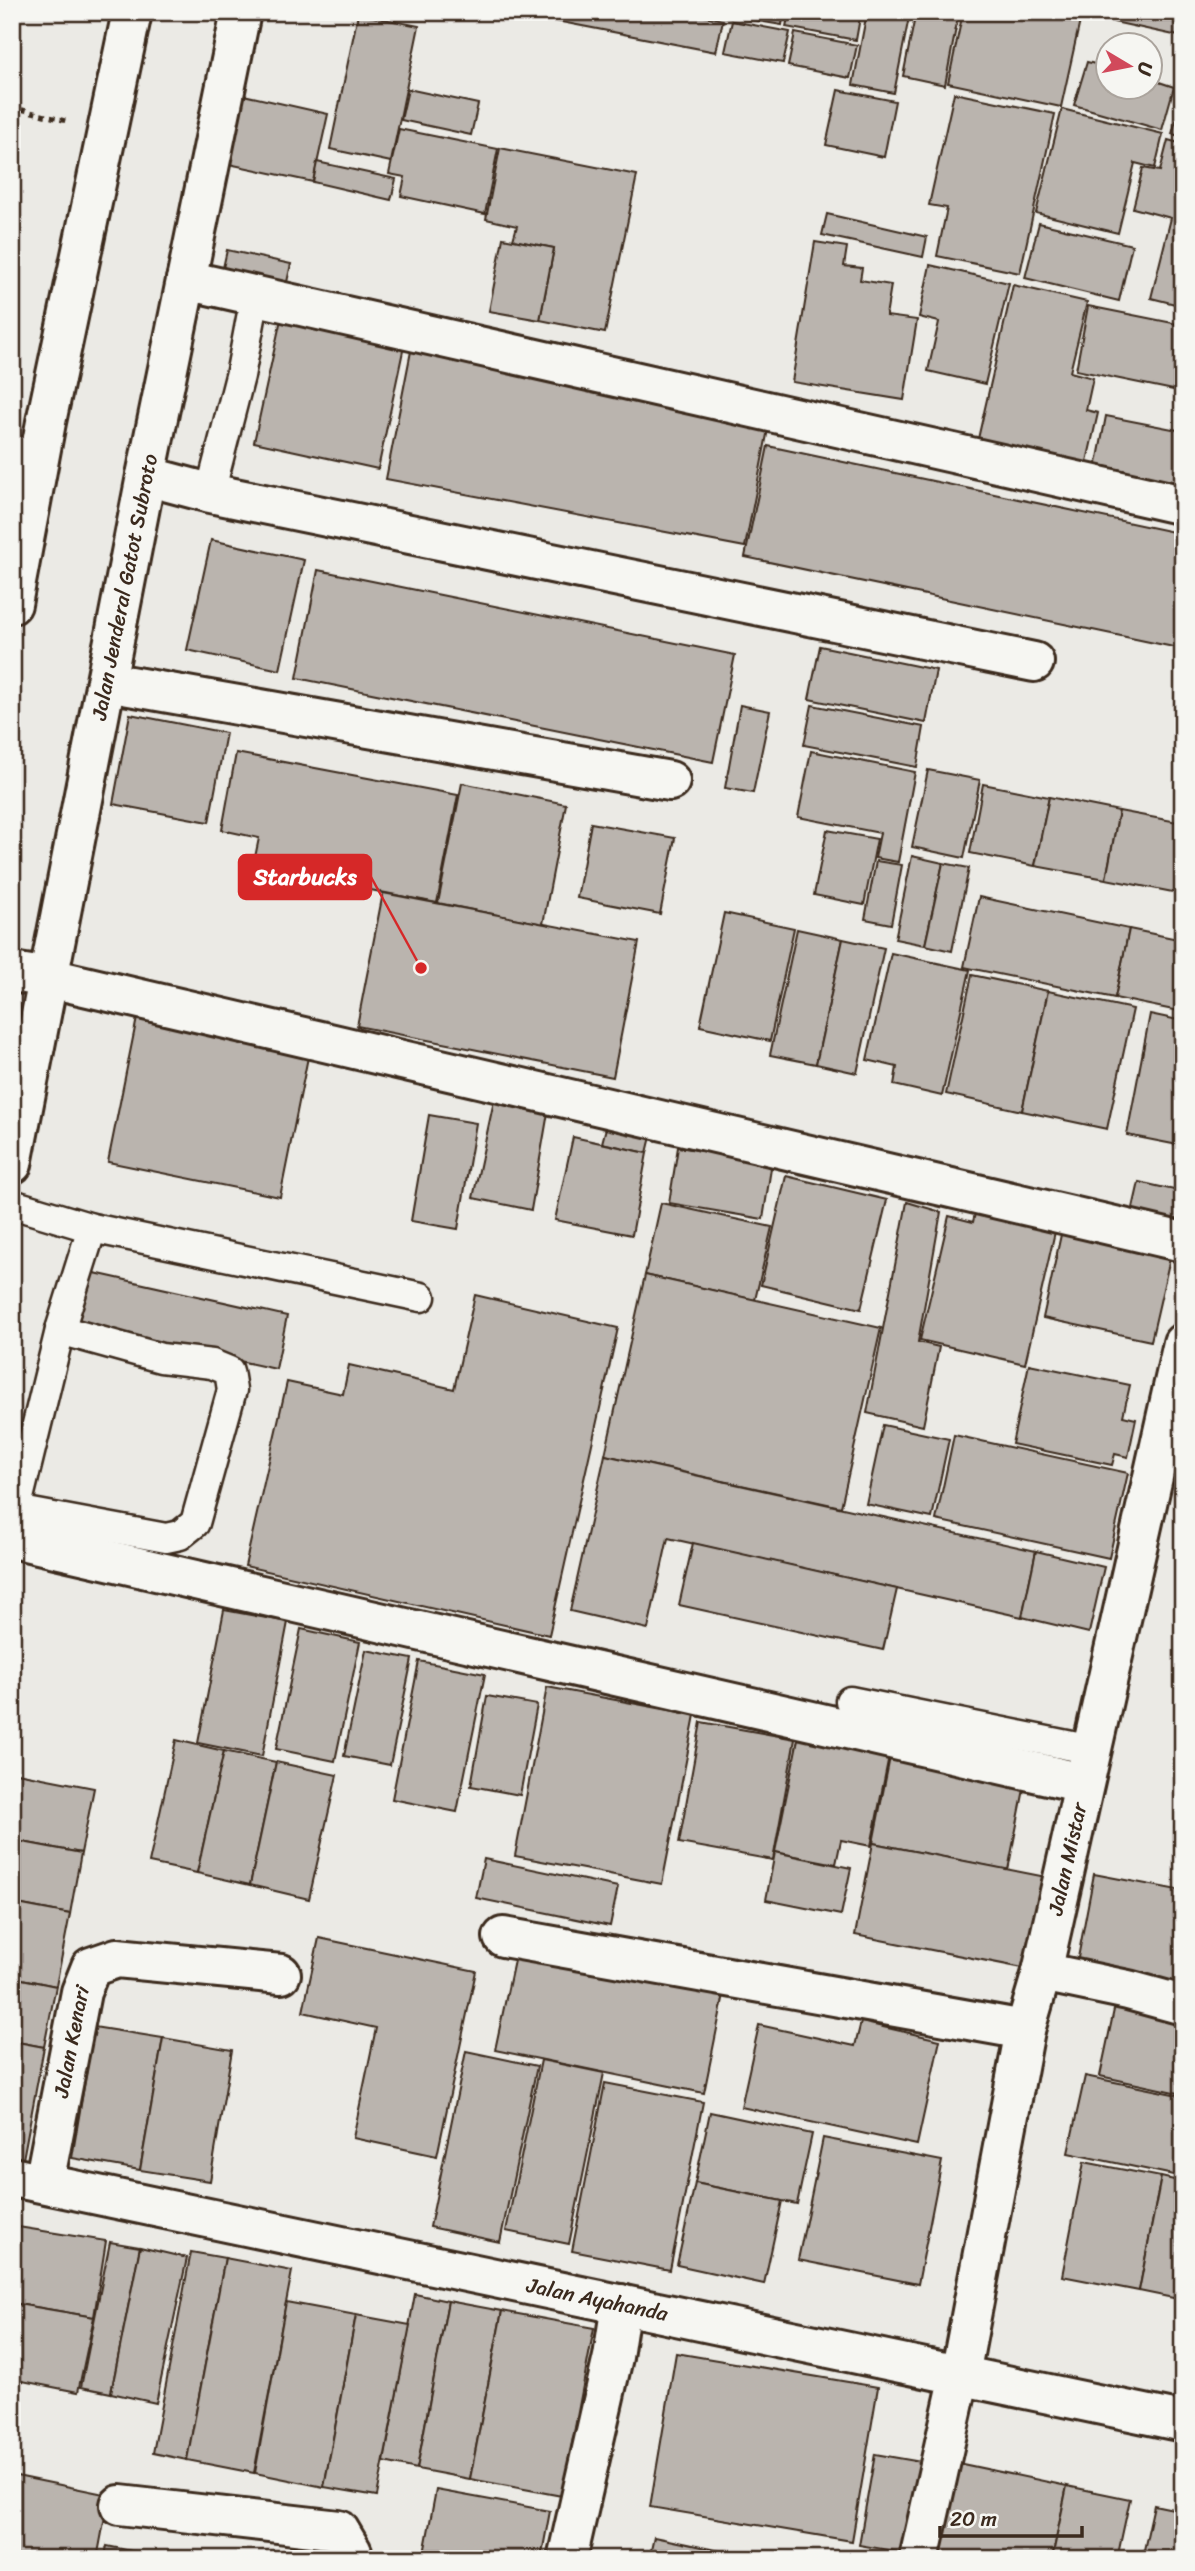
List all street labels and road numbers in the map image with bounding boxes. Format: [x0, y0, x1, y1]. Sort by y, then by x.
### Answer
street label: Jalan Jenderal Gatot Subroto [80, 450, 169, 724]
street label: Jalan Mistar [1036, 1797, 1099, 1920]
street label: Jalan Kenari [42, 1978, 101, 2102]
street label: Jalan Ayahanda [522, 2266, 672, 2333]

